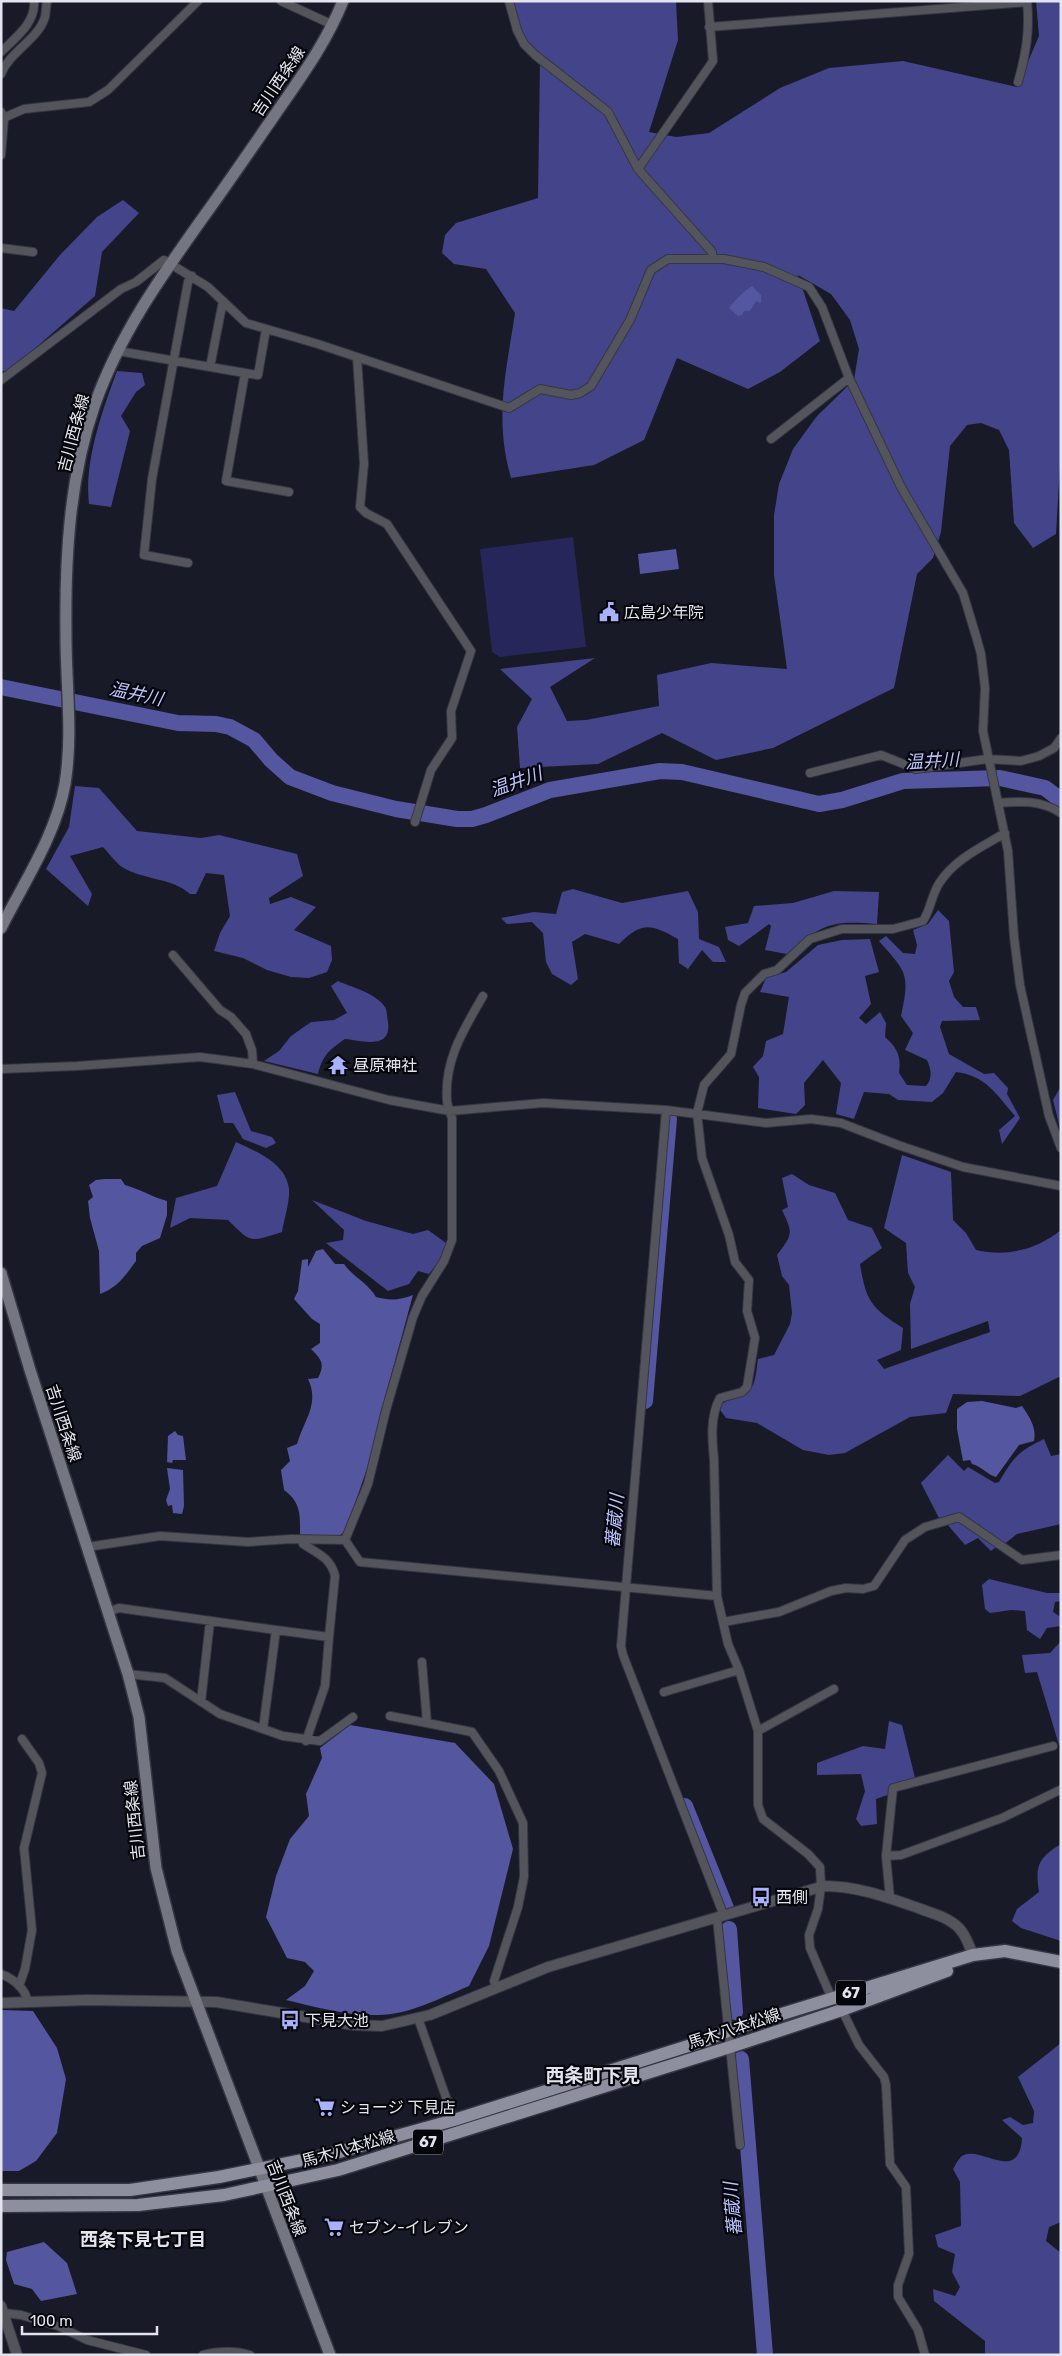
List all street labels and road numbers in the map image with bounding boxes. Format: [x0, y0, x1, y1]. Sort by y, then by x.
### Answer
street label: 吉川西条線 [248, 43, 309, 120]
street label: 吉川西条線 [54, 392, 93, 474]
street label: 吉川西条線 [42, 1382, 85, 1464]
street label: 吉川西条線 [121, 1779, 148, 1861]
road number: 67 [836, 1980, 866, 2006]
street label: 馬木八本松線 [686, 2005, 783, 2052]
street label: 馬木八本松線 [299, 2126, 397, 2171]
road number: 67 [413, 2130, 443, 2154]
street label: 吉川西条線 [263, 2157, 310, 2239]

